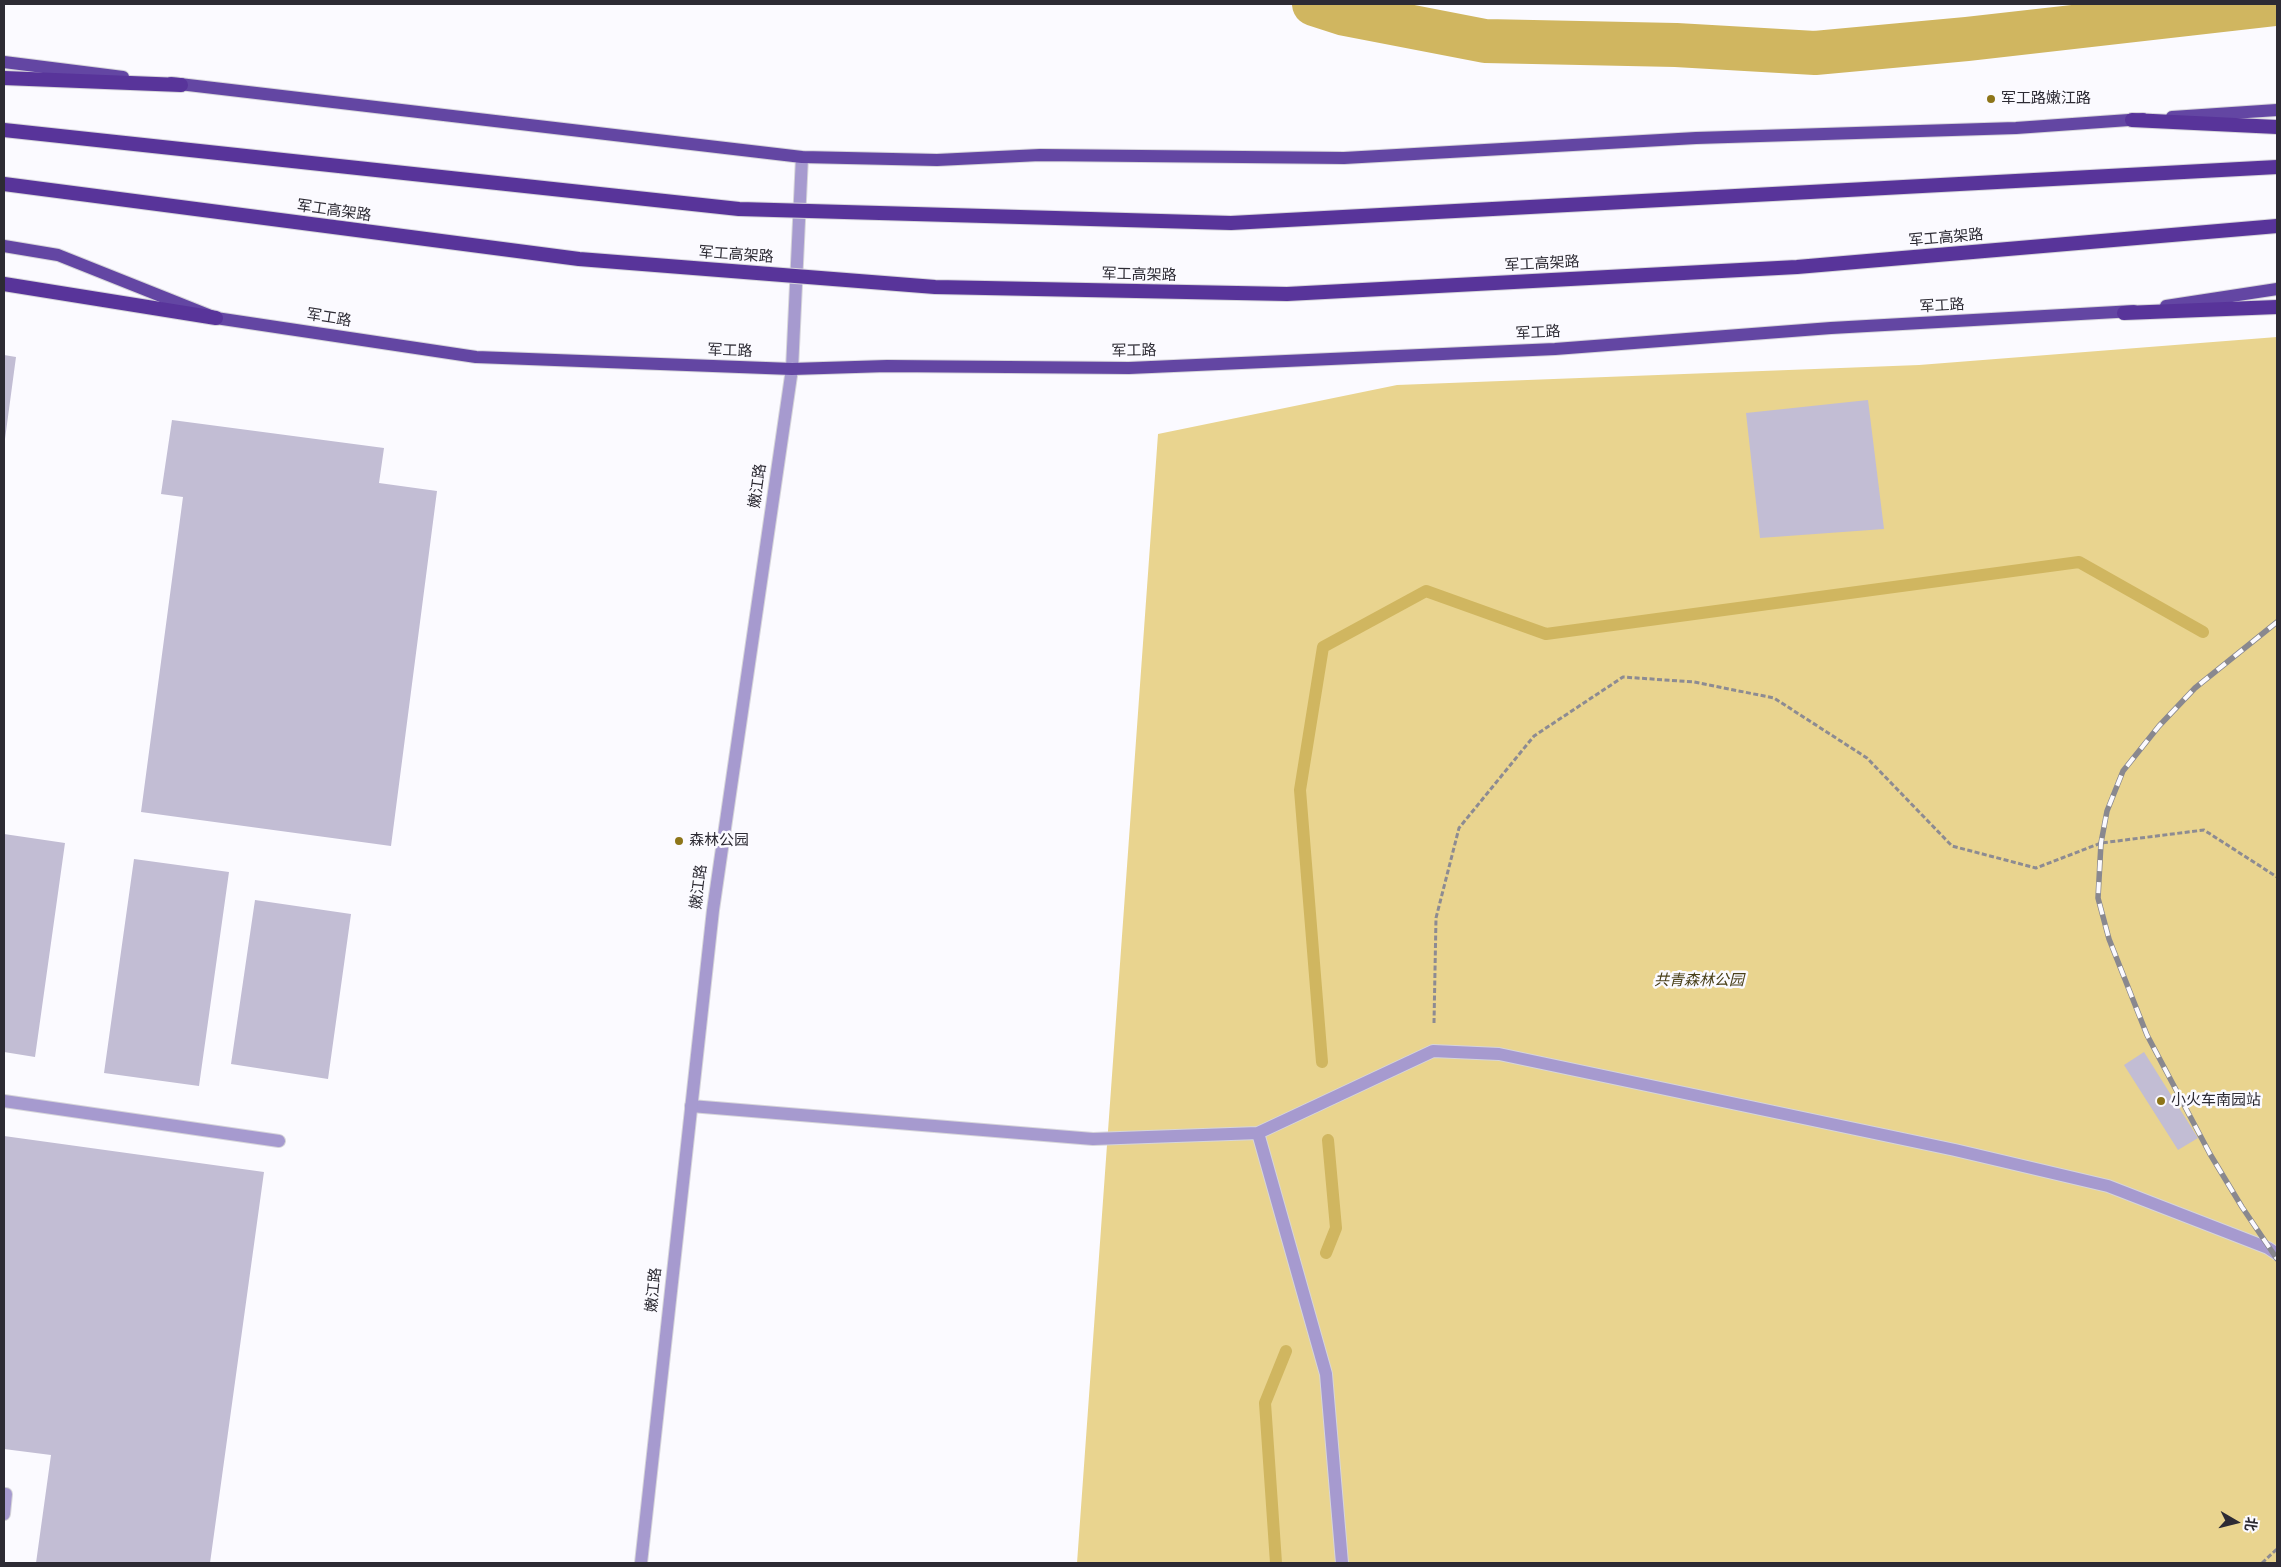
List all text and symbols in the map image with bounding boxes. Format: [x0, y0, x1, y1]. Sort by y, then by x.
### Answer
place label: 军工路嫩江路 [2001, 90, 2091, 108]
marker: 军工路嫩江路 [1985, 93, 1997, 105]
street label: 军工高架路 [296, 197, 372, 225]
street label: 军工高架路 [1908, 226, 1984, 250]
street label: 军工高架路 [698, 243, 774, 267]
street label: 军工高架路 [1504, 253, 1580, 275]
street label: 军工高架路 [1101, 265, 1177, 285]
street label: 军工路 [1919, 296, 1965, 316]
street label: 军工路 [305, 306, 353, 330]
street label: 军工路 [1515, 323, 1561, 343]
street label: 军工路 [707, 341, 753, 361]
street label: 军工路 [1111, 342, 1157, 360]
street label: 嫩江路 [746, 462, 770, 510]
place label: 森林公园 [689, 832, 749, 850]
marker: 森林公园 [673, 835, 685, 847]
street label: 嫩江路 [687, 864, 711, 910]
park label: 共青森林公园 [1654, 972, 1744, 990]
place label: 小火车南园站 [2171, 1092, 2261, 1110]
marker: 小火车南园站 [2155, 1095, 2167, 1107]
street label: 嫩江路 [643, 1267, 665, 1313]
north arrow [2211, 1497, 2261, 1547]
text: 北 [2241, 1516, 2262, 1532]

